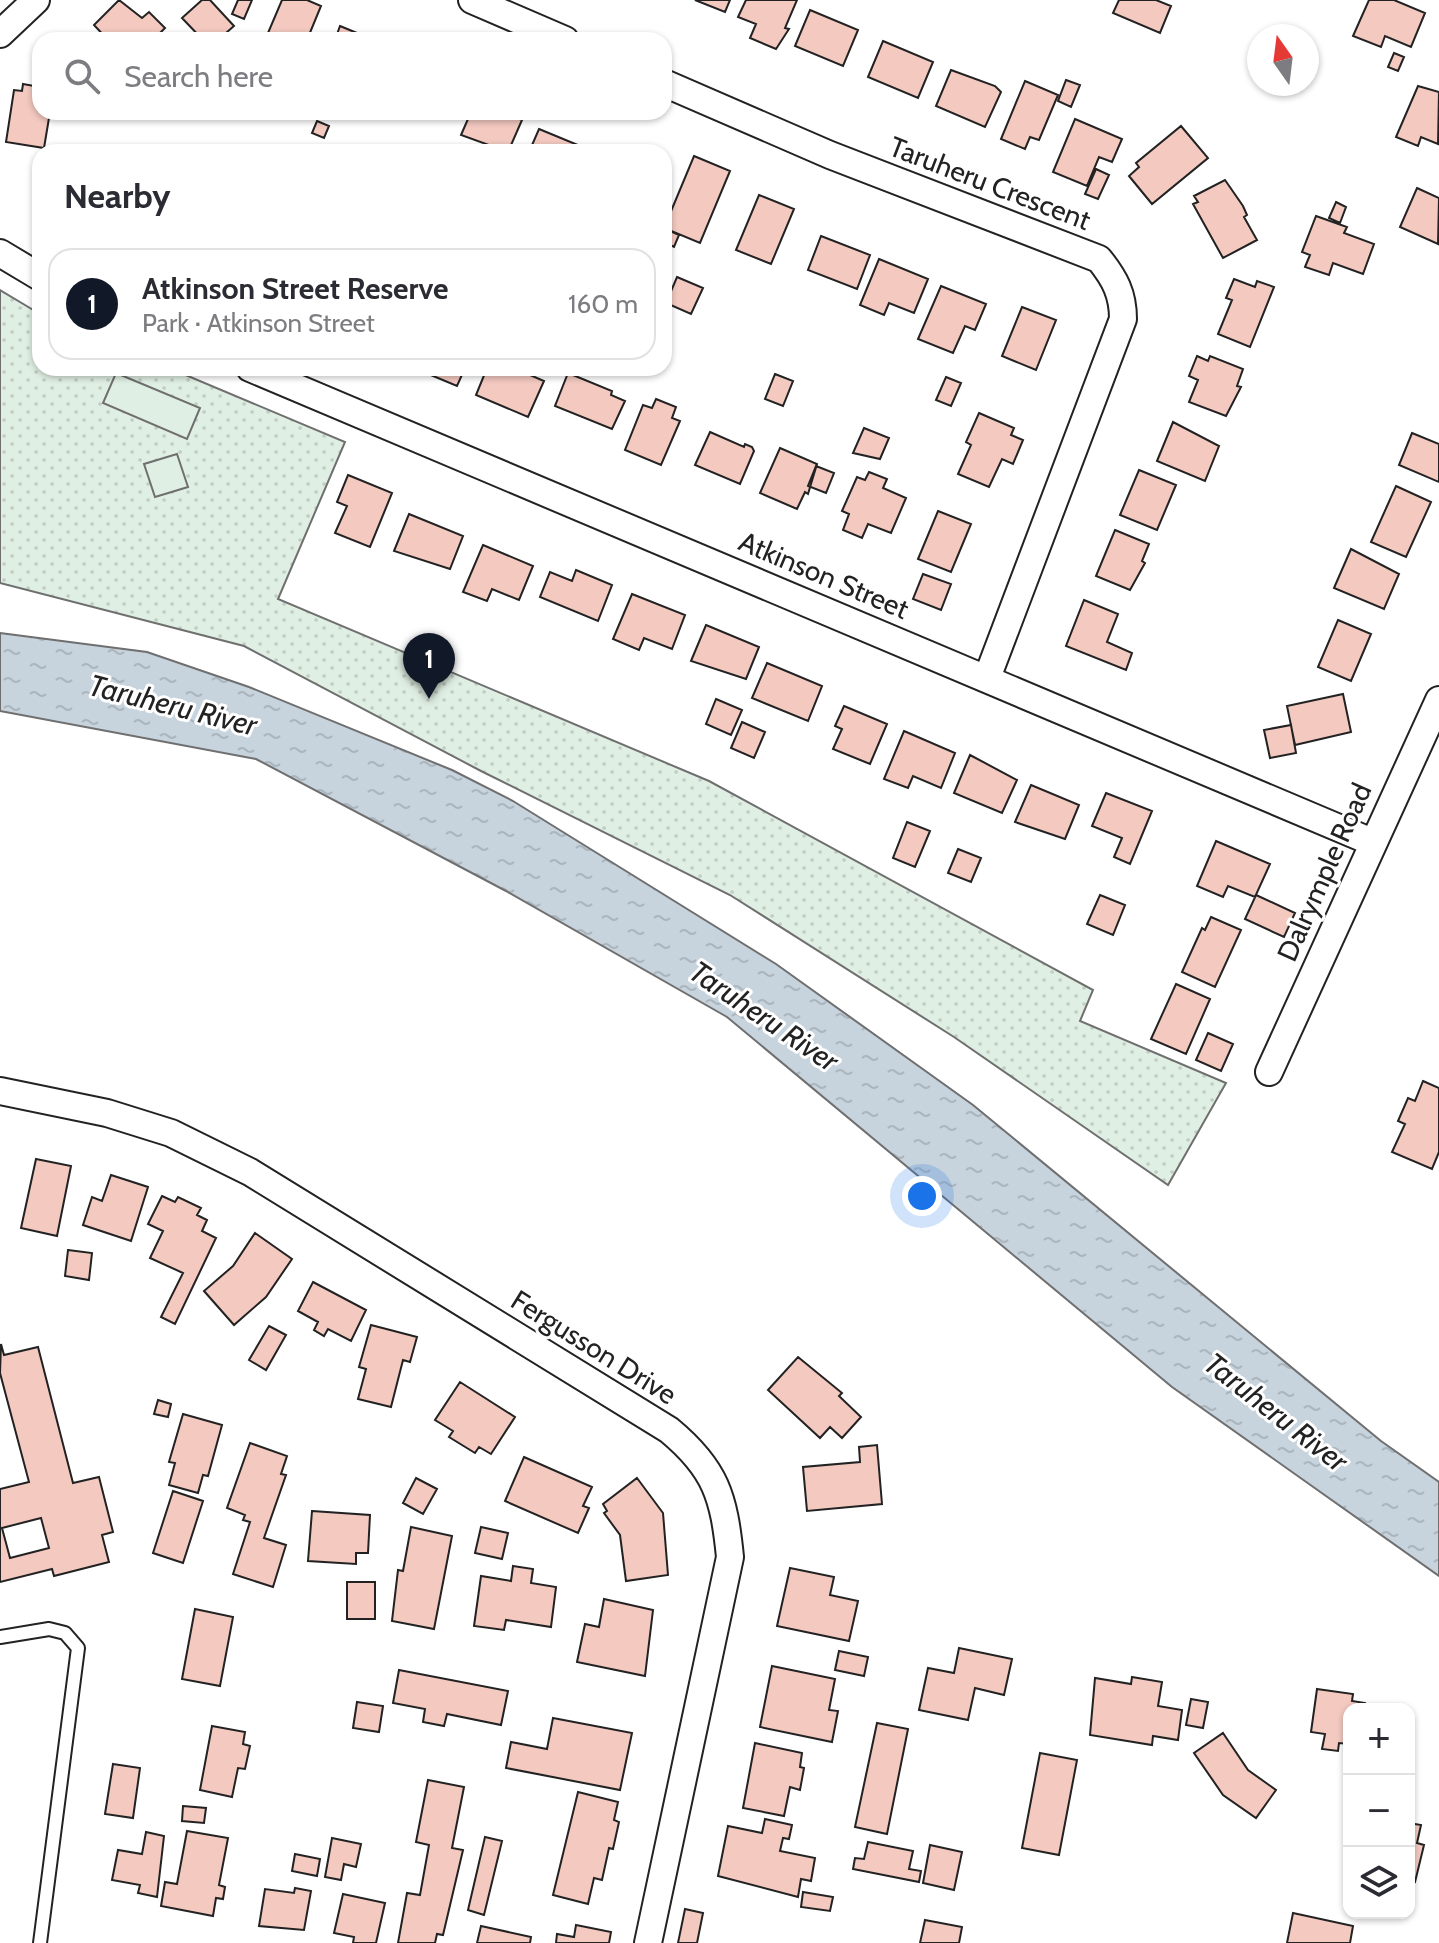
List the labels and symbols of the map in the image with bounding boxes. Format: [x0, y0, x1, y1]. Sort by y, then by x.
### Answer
north arrow [1247, 24, 1319, 96]
street label: Taruheru Crescent [885, 129, 1095, 237]
street label: Atkinson Street [734, 524, 914, 626]
pin: 1 [403, 633, 455, 699]
water label: Taruheru River [85, 666, 263, 744]
street label: Dalrymple Road [1270, 778, 1378, 966]
water label: Taruheru River [682, 953, 847, 1080]
your location [902, 1176, 942, 1216]
street label: Fergusson Drive [505, 1283, 683, 1411]
water label: Taruheru River [1197, 1345, 1356, 1481]

